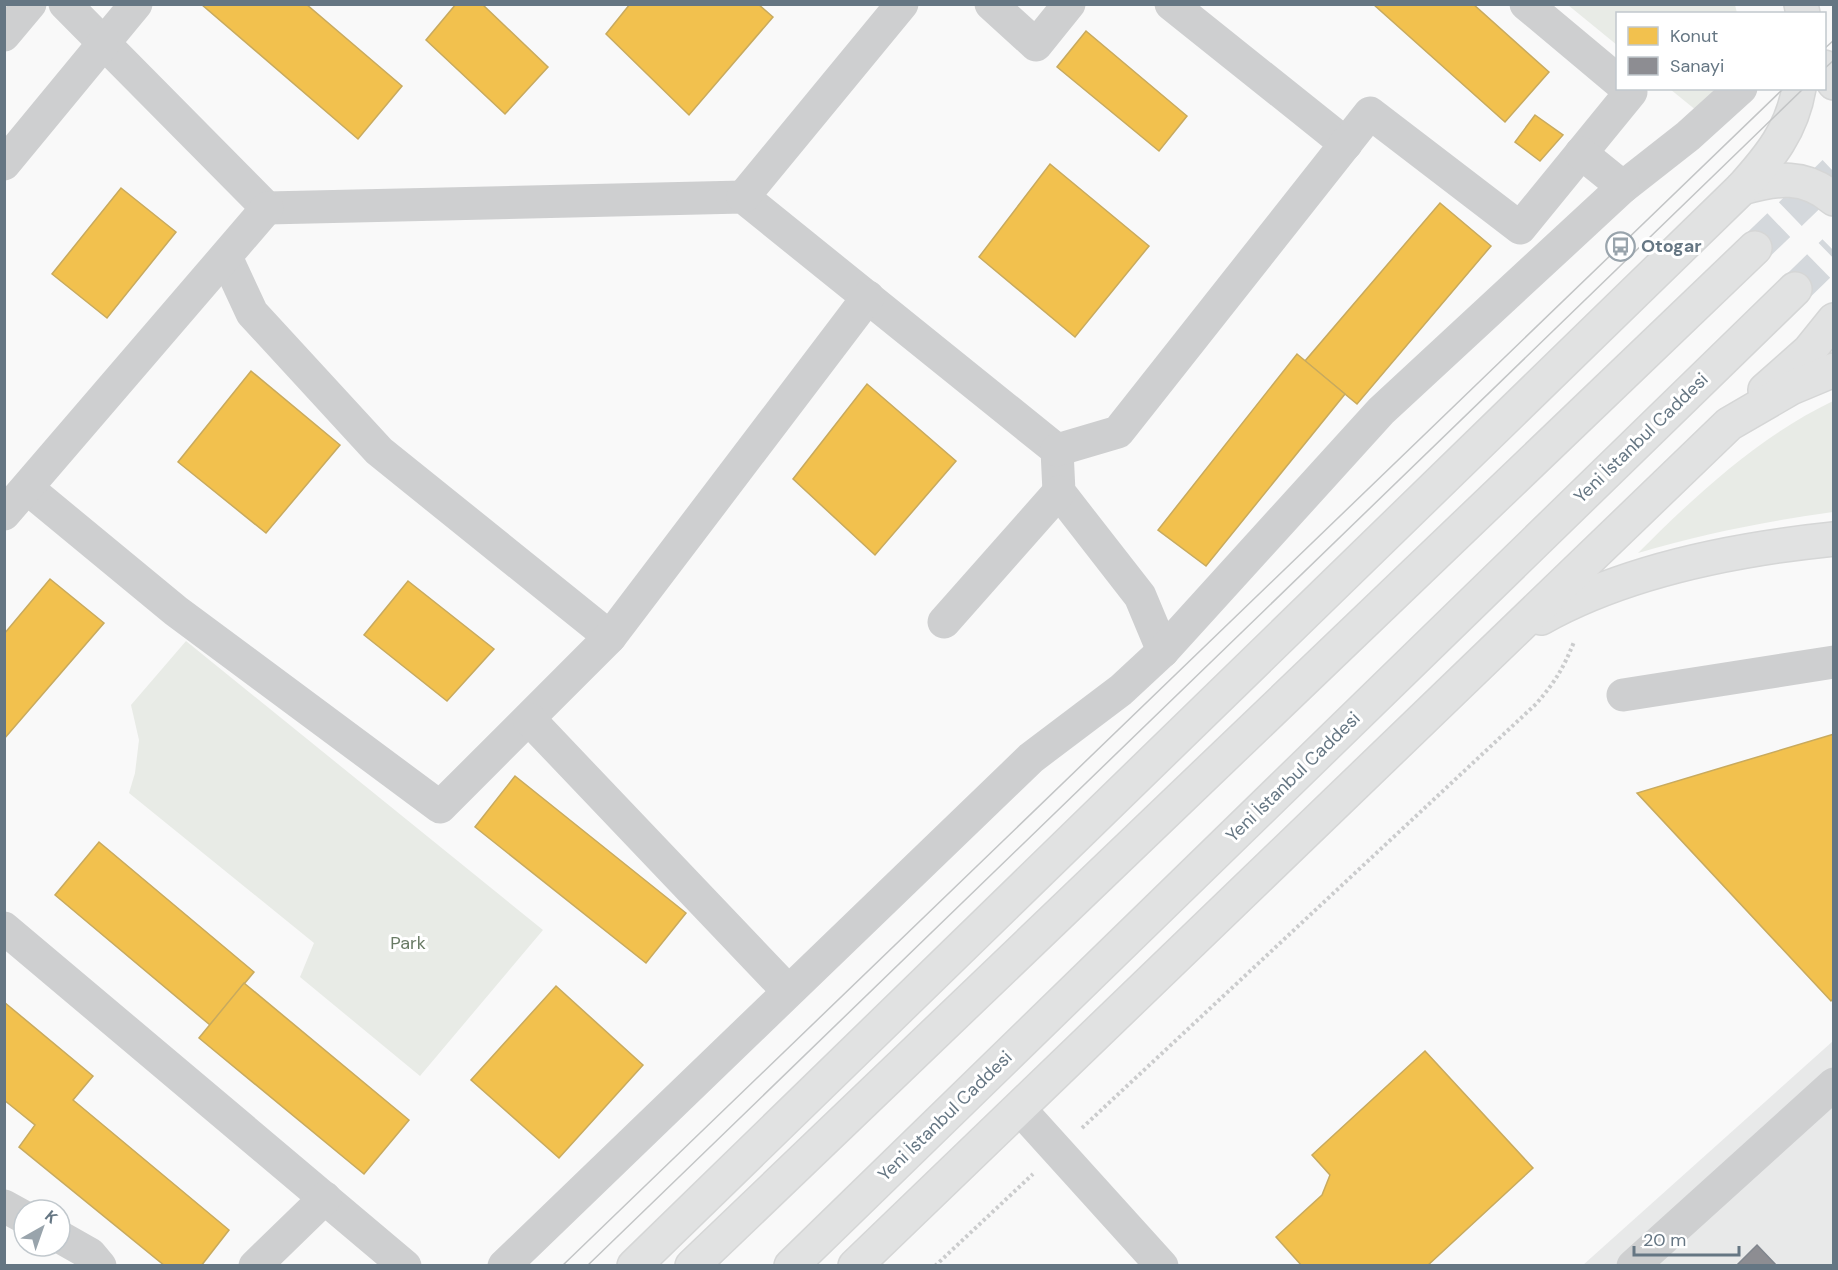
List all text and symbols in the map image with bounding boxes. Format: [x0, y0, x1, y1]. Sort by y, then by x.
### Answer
legend [1616, 12, 1826, 90]
text: Konut [1670, 24, 1718, 48]
text: Sanayi [1670, 54, 1724, 78]
bus stop icon: Otogar [1604, 230, 1636, 262]
place label: Otogar [1641, 234, 1702, 258]
street label: Yeni İstanbul Caddesi [1569, 368, 1713, 508]
street label: Yeni İstanbul Caddesi [1221, 707, 1365, 847]
park label: Park [390, 931, 426, 955]
street label: Yeni İstanbul Caddesi [873, 1046, 1017, 1186]
north arrow [12, 1198, 72, 1258]
text: K [41, 1205, 62, 1229]
scale bar [1634, 1219, 1739, 1257]
text: 20 m [1643, 1228, 1686, 1252]

